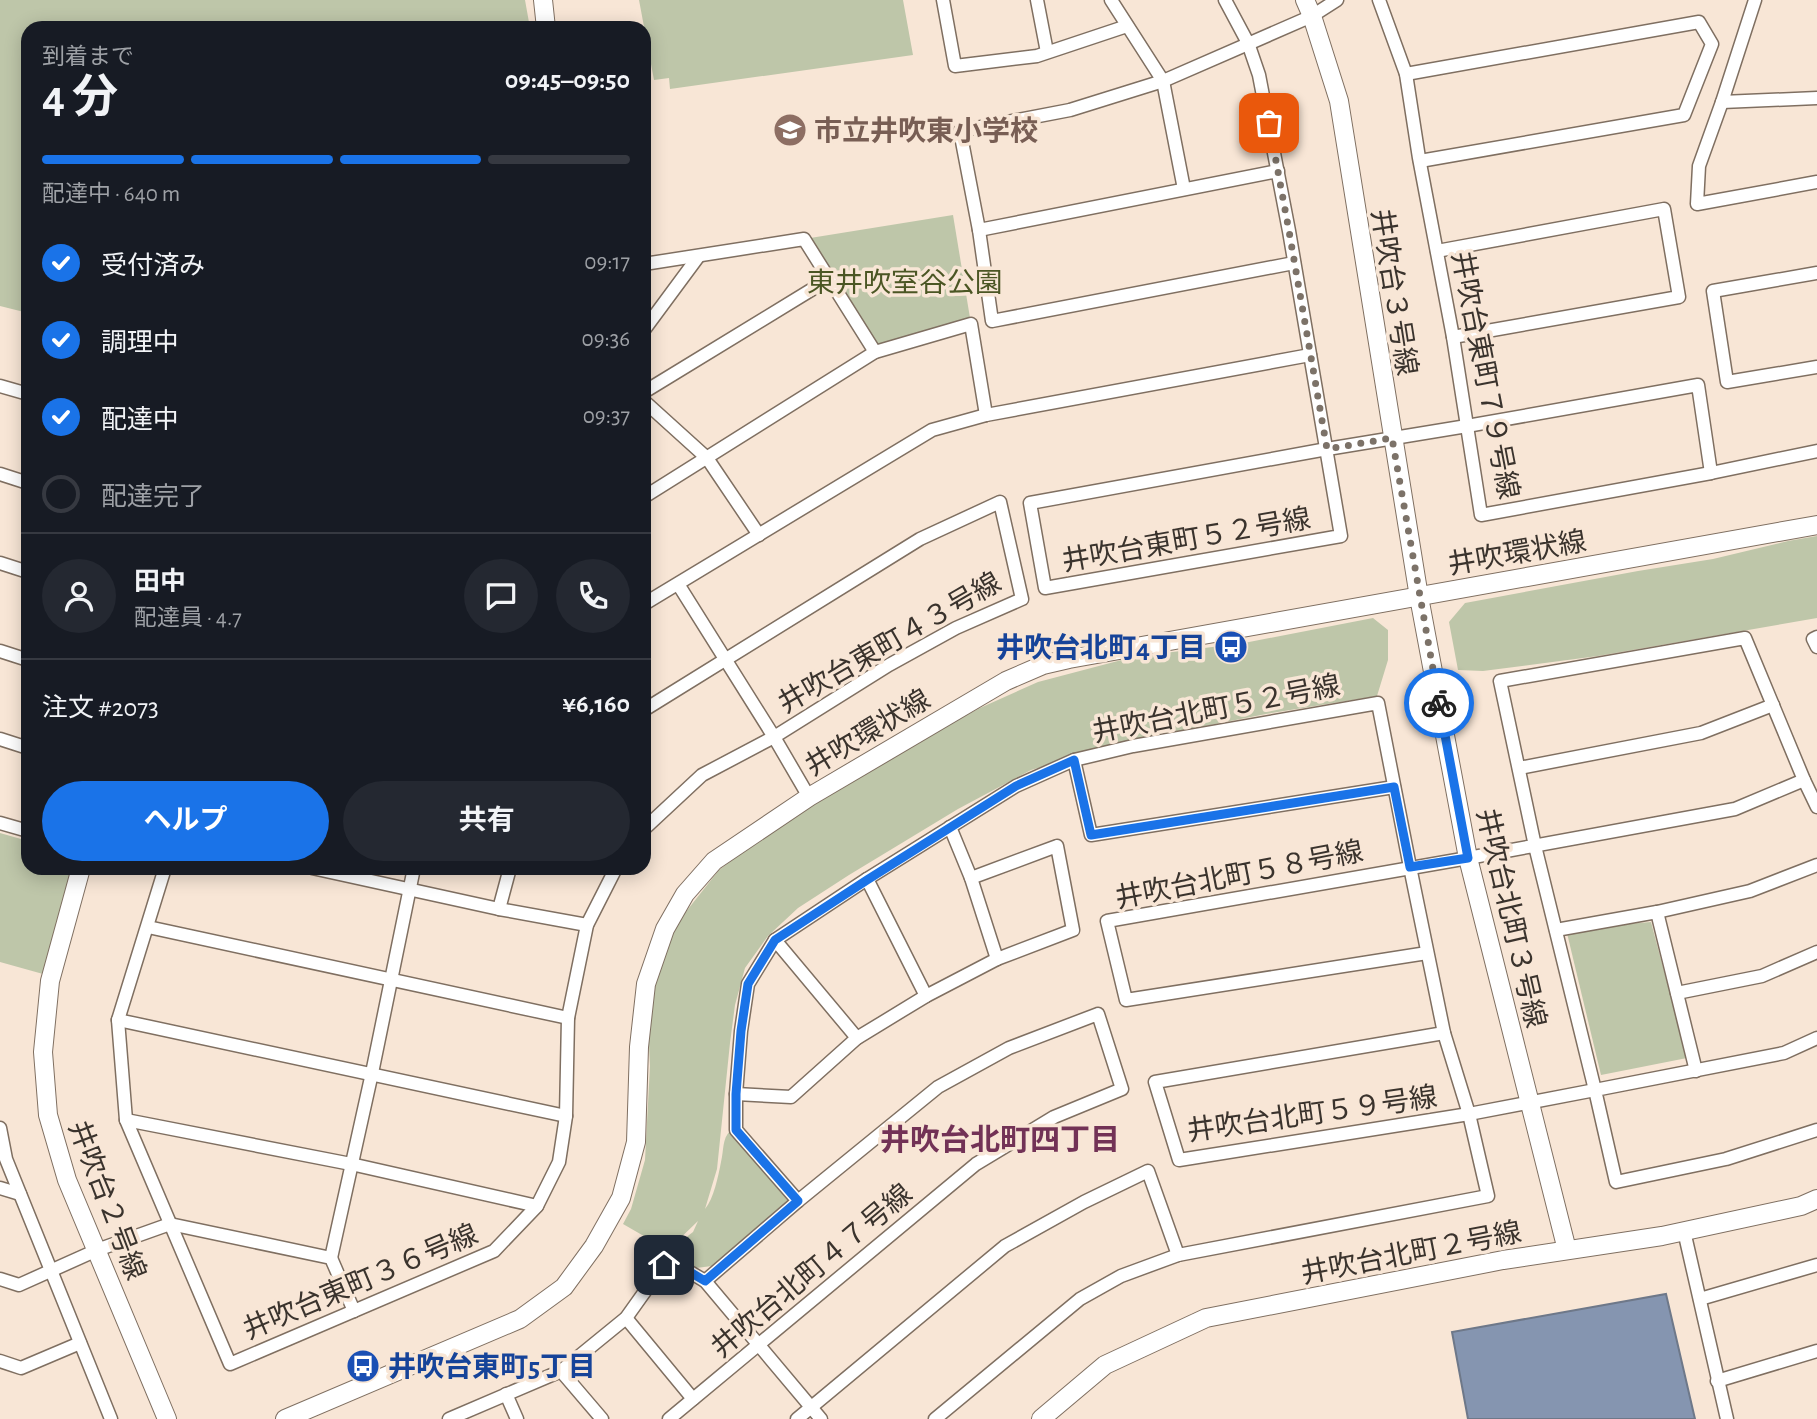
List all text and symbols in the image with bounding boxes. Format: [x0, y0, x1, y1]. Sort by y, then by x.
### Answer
text: 到着まで [42, 46, 134, 69]
text: 09:45–09:50 [505, 67, 630, 93]
text: 4 分 [42, 75, 118, 121]
pin [1239, 93, 1299, 153]
icon: bag [1250, 104, 1288, 142]
school or university icon: 市立井吹東小学校 [771, 111, 809, 149]
place label: 市立井吹東小学校 [814, 116, 1038, 146]
text: 配達中 · 640 m [42, 183, 180, 206]
street label: 井吹台３号線 [1366, 207, 1422, 377]
icon: check [42, 244, 80, 282]
street label: 井吹台東町７９号線 [1446, 249, 1524, 502]
text: 09:17 [584, 251, 630, 274]
text: 受付済み [101, 253, 205, 279]
park label: 東井吹室谷公園 [807, 268, 1003, 298]
icon: check [42, 321, 80, 359]
text: 09:36 [581, 328, 630, 351]
text: 調理中 [101, 330, 179, 356]
icon: check [42, 398, 80, 436]
text: 09:37 [583, 405, 630, 428]
text: 配達中 [101, 407, 179, 433]
text: 配達完了 [101, 484, 205, 510]
street label: 井吹台東町５２号線 [1059, 503, 1313, 577]
street label: 井吹環状線 [1446, 526, 1589, 580]
button: person [42, 559, 116, 633]
button: chat [464, 559, 538, 633]
button: phone [556, 559, 630, 633]
street label: 井吹台東町４３号線 [773, 567, 1006, 719]
text: 田中 [134, 569, 186, 595]
text: 配達員 · 4.7 [134, 607, 242, 630]
bus stop icon: 井吹台北町4丁目 [1212, 628, 1250, 666]
place label: 井吹台北町4丁目 [996, 633, 1206, 663]
courier [1404, 668, 1474, 738]
street label: 井吹台北町５２号線 [1090, 670, 1343, 748]
street label: 井吹環状線 [800, 684, 935, 782]
icon: bike [1420, 684, 1458, 722]
text: ¥6,160 [562, 691, 630, 717]
text: 注文 #2073 [42, 695, 159, 721]
button: ヘルプ [42, 781, 329, 861]
button: 共有 [343, 781, 630, 861]
street label: 井吹台北町３号線 [1471, 806, 1551, 1031]
street label: 井吹台北町５８号線 [1113, 836, 1366, 914]
street label: 井吹台北町５９号線 [1185, 1082, 1439, 1146]
street label: 井吹台２号線 [63, 1117, 151, 1284]
district label: 井吹台北町四丁目 [880, 1124, 1120, 1156]
street label: 井吹台北町４７号線 [705, 1178, 918, 1363]
street label: 井吹台北町２号線 [1298, 1217, 1524, 1289]
street label: 井吹台東町３６号線 [239, 1219, 482, 1345]
pin [634, 1235, 694, 1295]
icon: home [645, 1246, 683, 1284]
bus stop icon: 井吹台東町5丁目 [344, 1347, 382, 1385]
place label: 井吹台東町5丁目 [388, 1352, 596, 1382]

